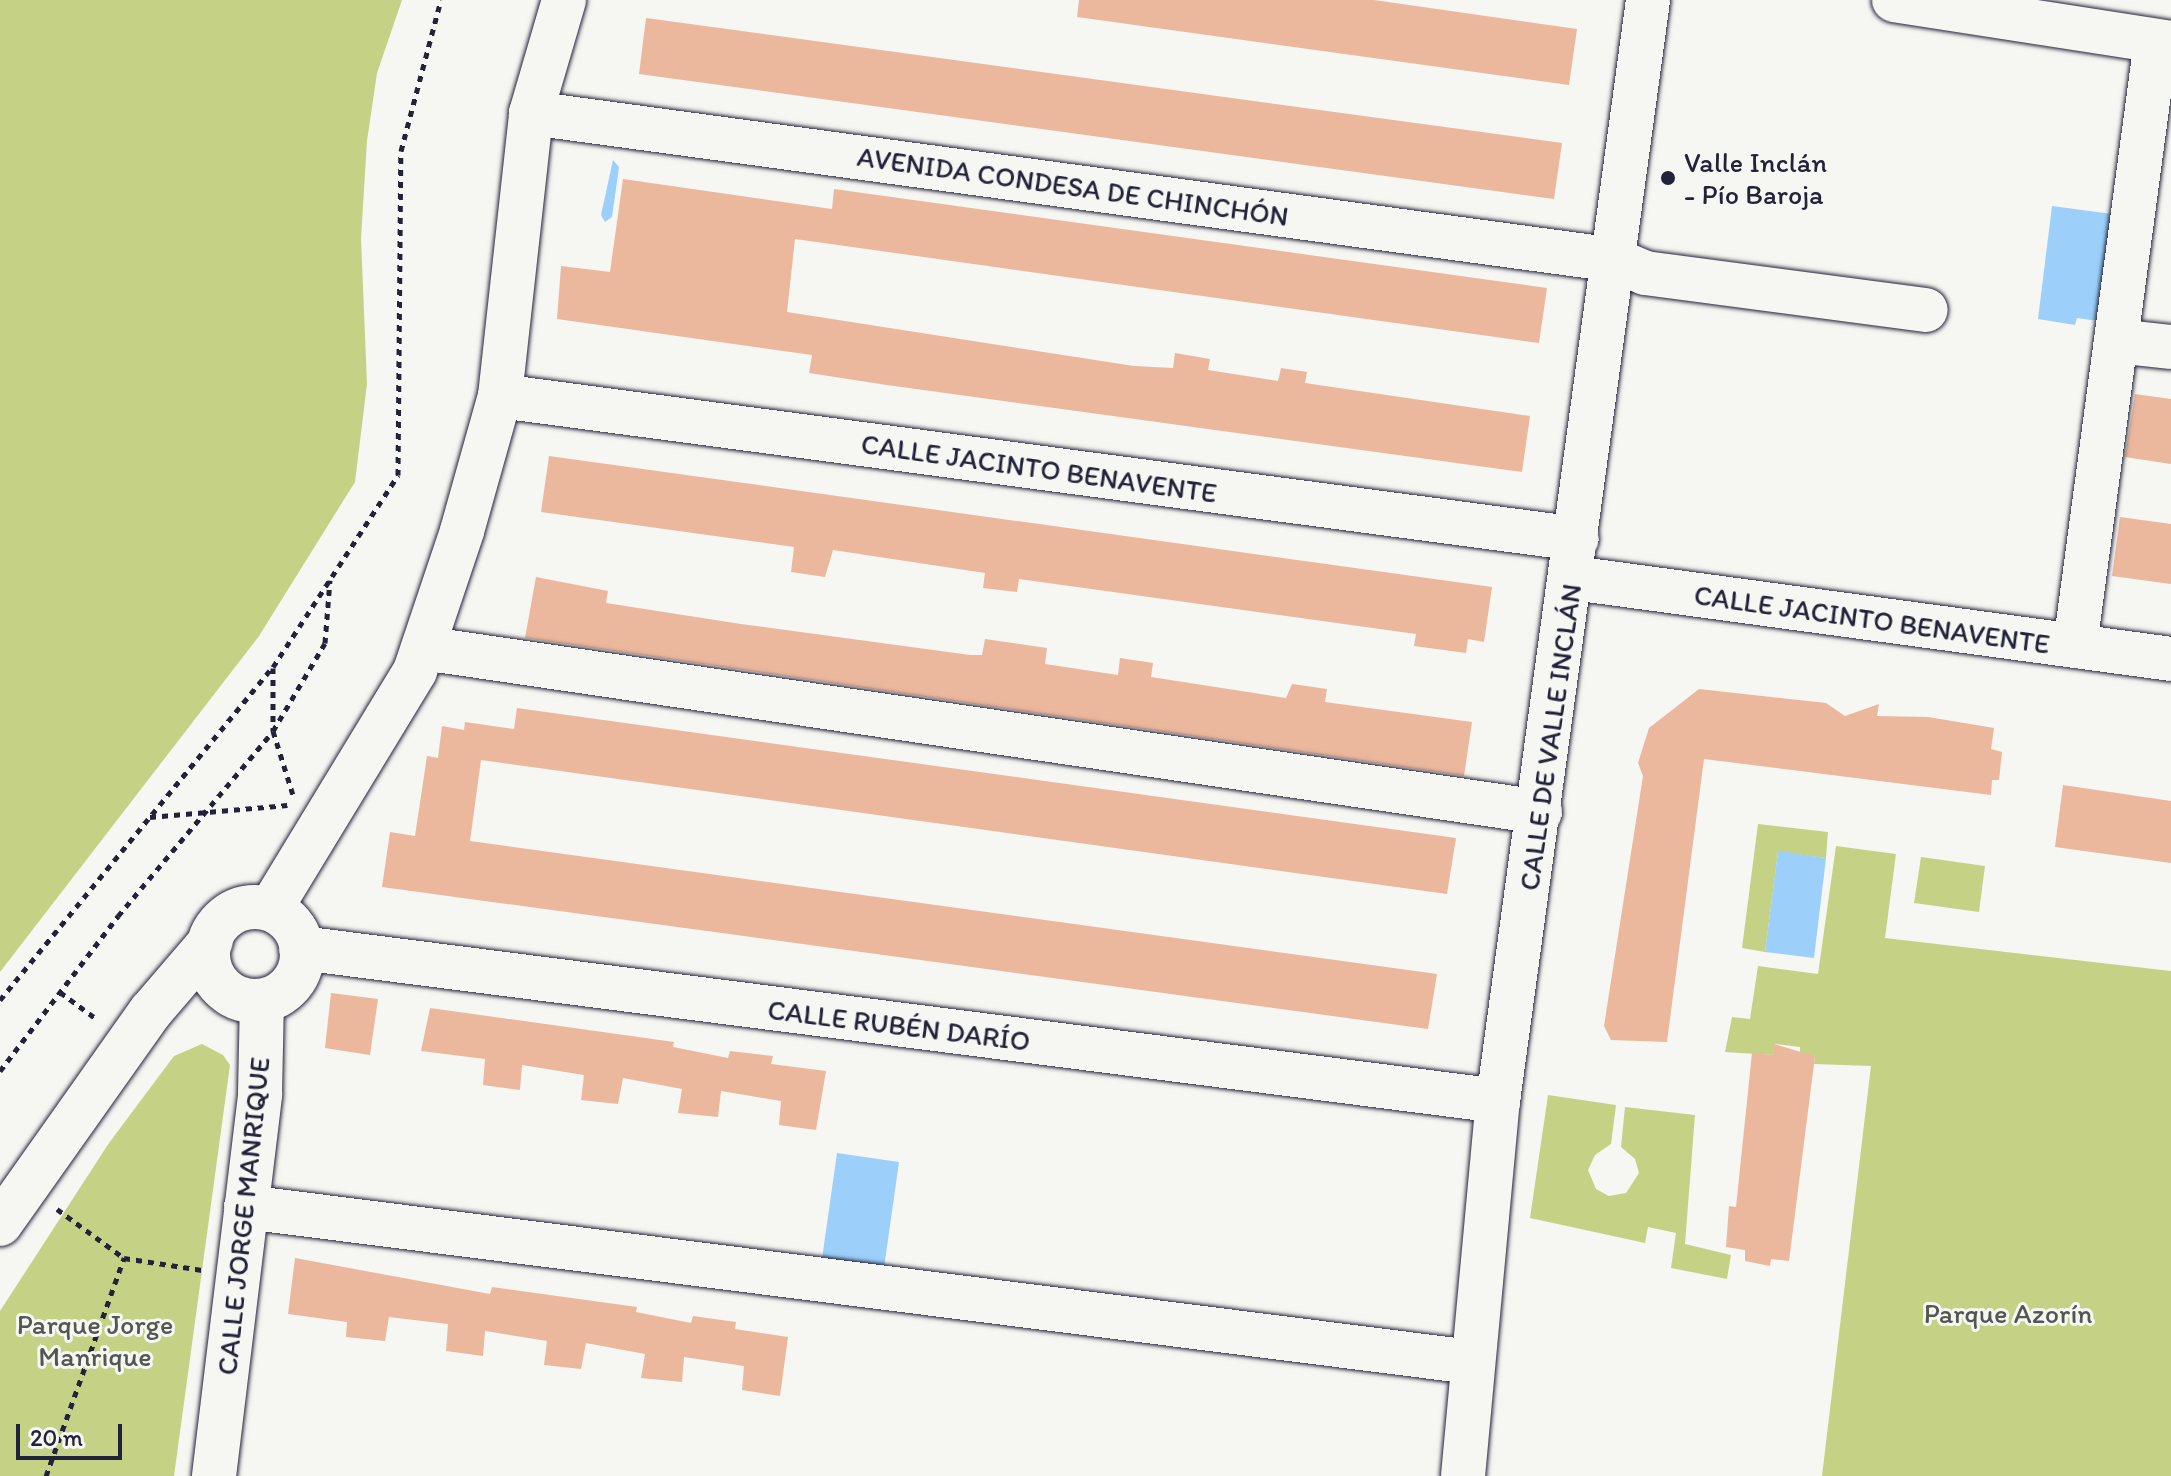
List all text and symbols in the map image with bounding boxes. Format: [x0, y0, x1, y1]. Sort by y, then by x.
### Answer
street label: AVENIDA CONDESA DE CHINCHÓN [855, 139, 1291, 233]
place label: Valle Inclán - Pío Baroja [1684, 145, 1827, 211]
marker: Valle Inclán - Pío Baroja [1659, 169, 1677, 187]
street label: CALLE JACINTO BENAVENTE [860, 427, 1218, 509]
street label: CALLE JACINTO BENAVENTE [1693, 578, 2051, 660]
street label: CALLE DE VALLE INCLÁN [1512, 582, 1588, 892]
street label: CALLE RUBÉN DARÍO [766, 992, 1032, 1058]
street label: CALLE JORGE MANRIQUE [210, 1057, 276, 1375]
park label: Parque Azorín [1924, 1296, 2092, 1330]
park label: Parque Jorge Manrique [17, 1307, 173, 1373]
scale bar [20, 1408, 126, 1458]
text: 20 m [30, 1423, 83, 1452]

